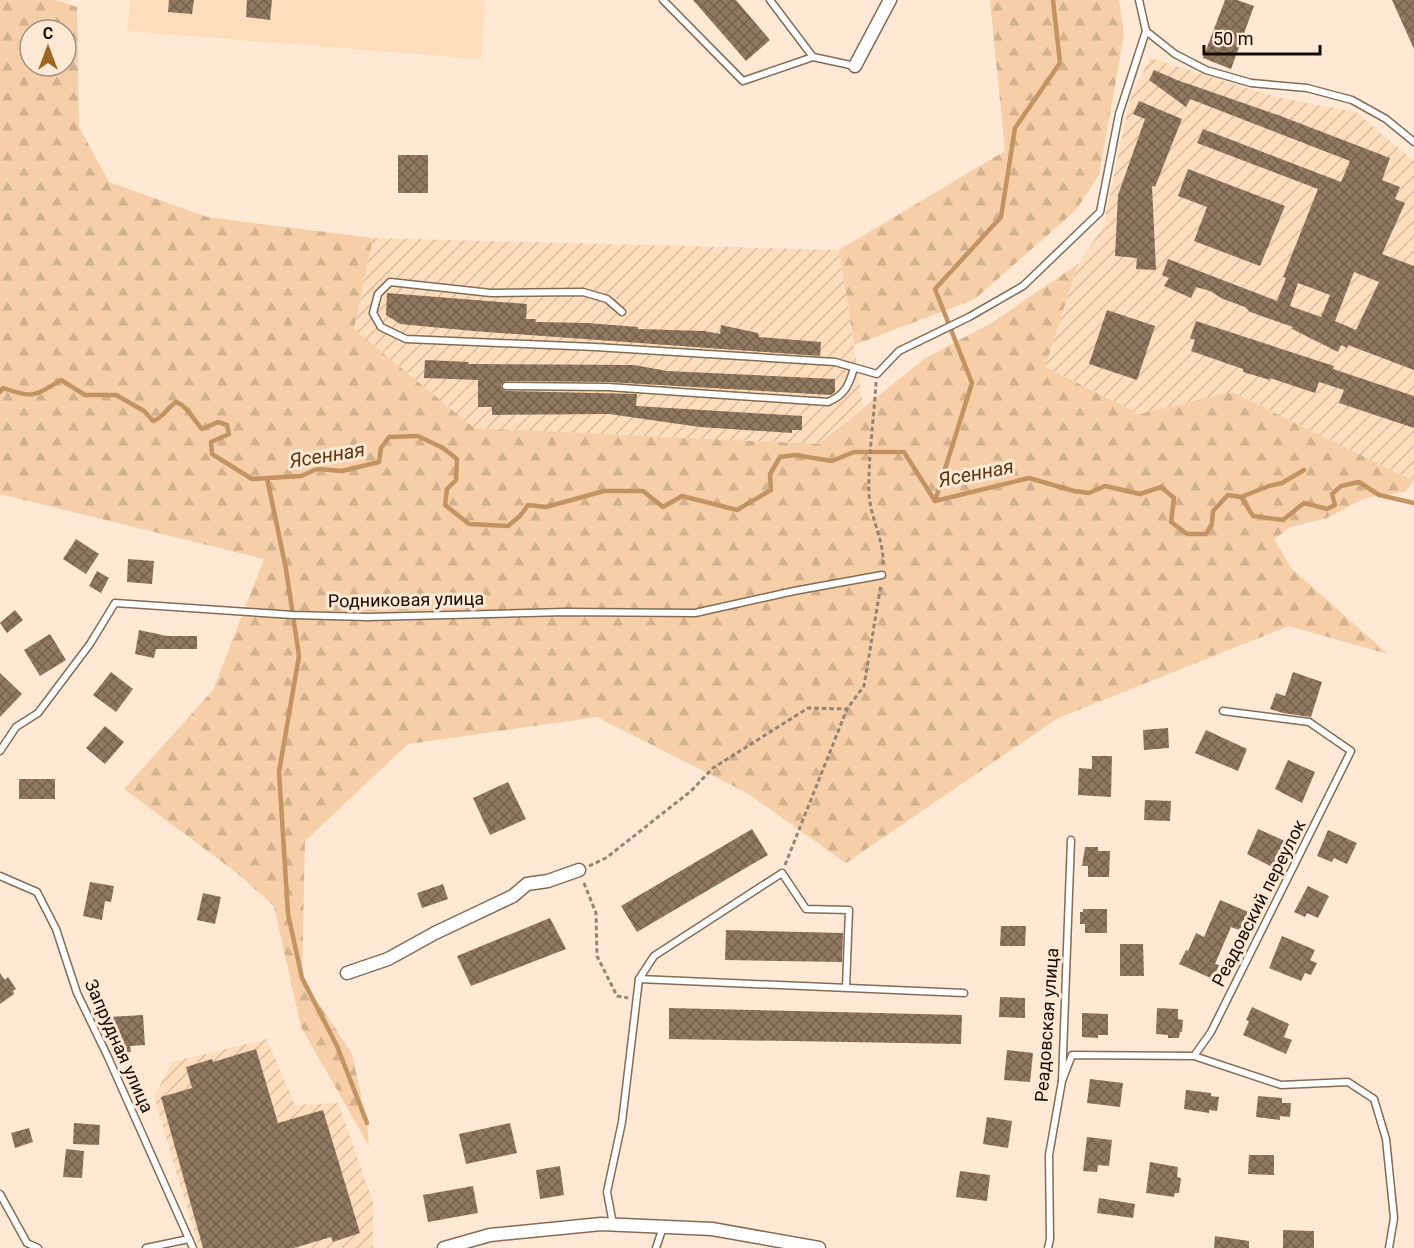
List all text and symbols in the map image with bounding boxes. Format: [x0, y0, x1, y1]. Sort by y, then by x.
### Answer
north arrow [18, 18, 78, 78]
scale bar [1204, 18, 1320, 56]
text: С [43, 24, 53, 43]
text: 50 m [1213, 28, 1253, 49]
water label: Ясенная [286, 437, 367, 473]
water label: Ясенная [935, 454, 1016, 492]
street label: Родниковая улица [328, 588, 484, 611]
street label: Реадовский переулок [1207, 816, 1310, 990]
street label: Реадовская улица [1031, 947, 1062, 1103]
street label: Запрудная улица [81, 976, 158, 1116]

